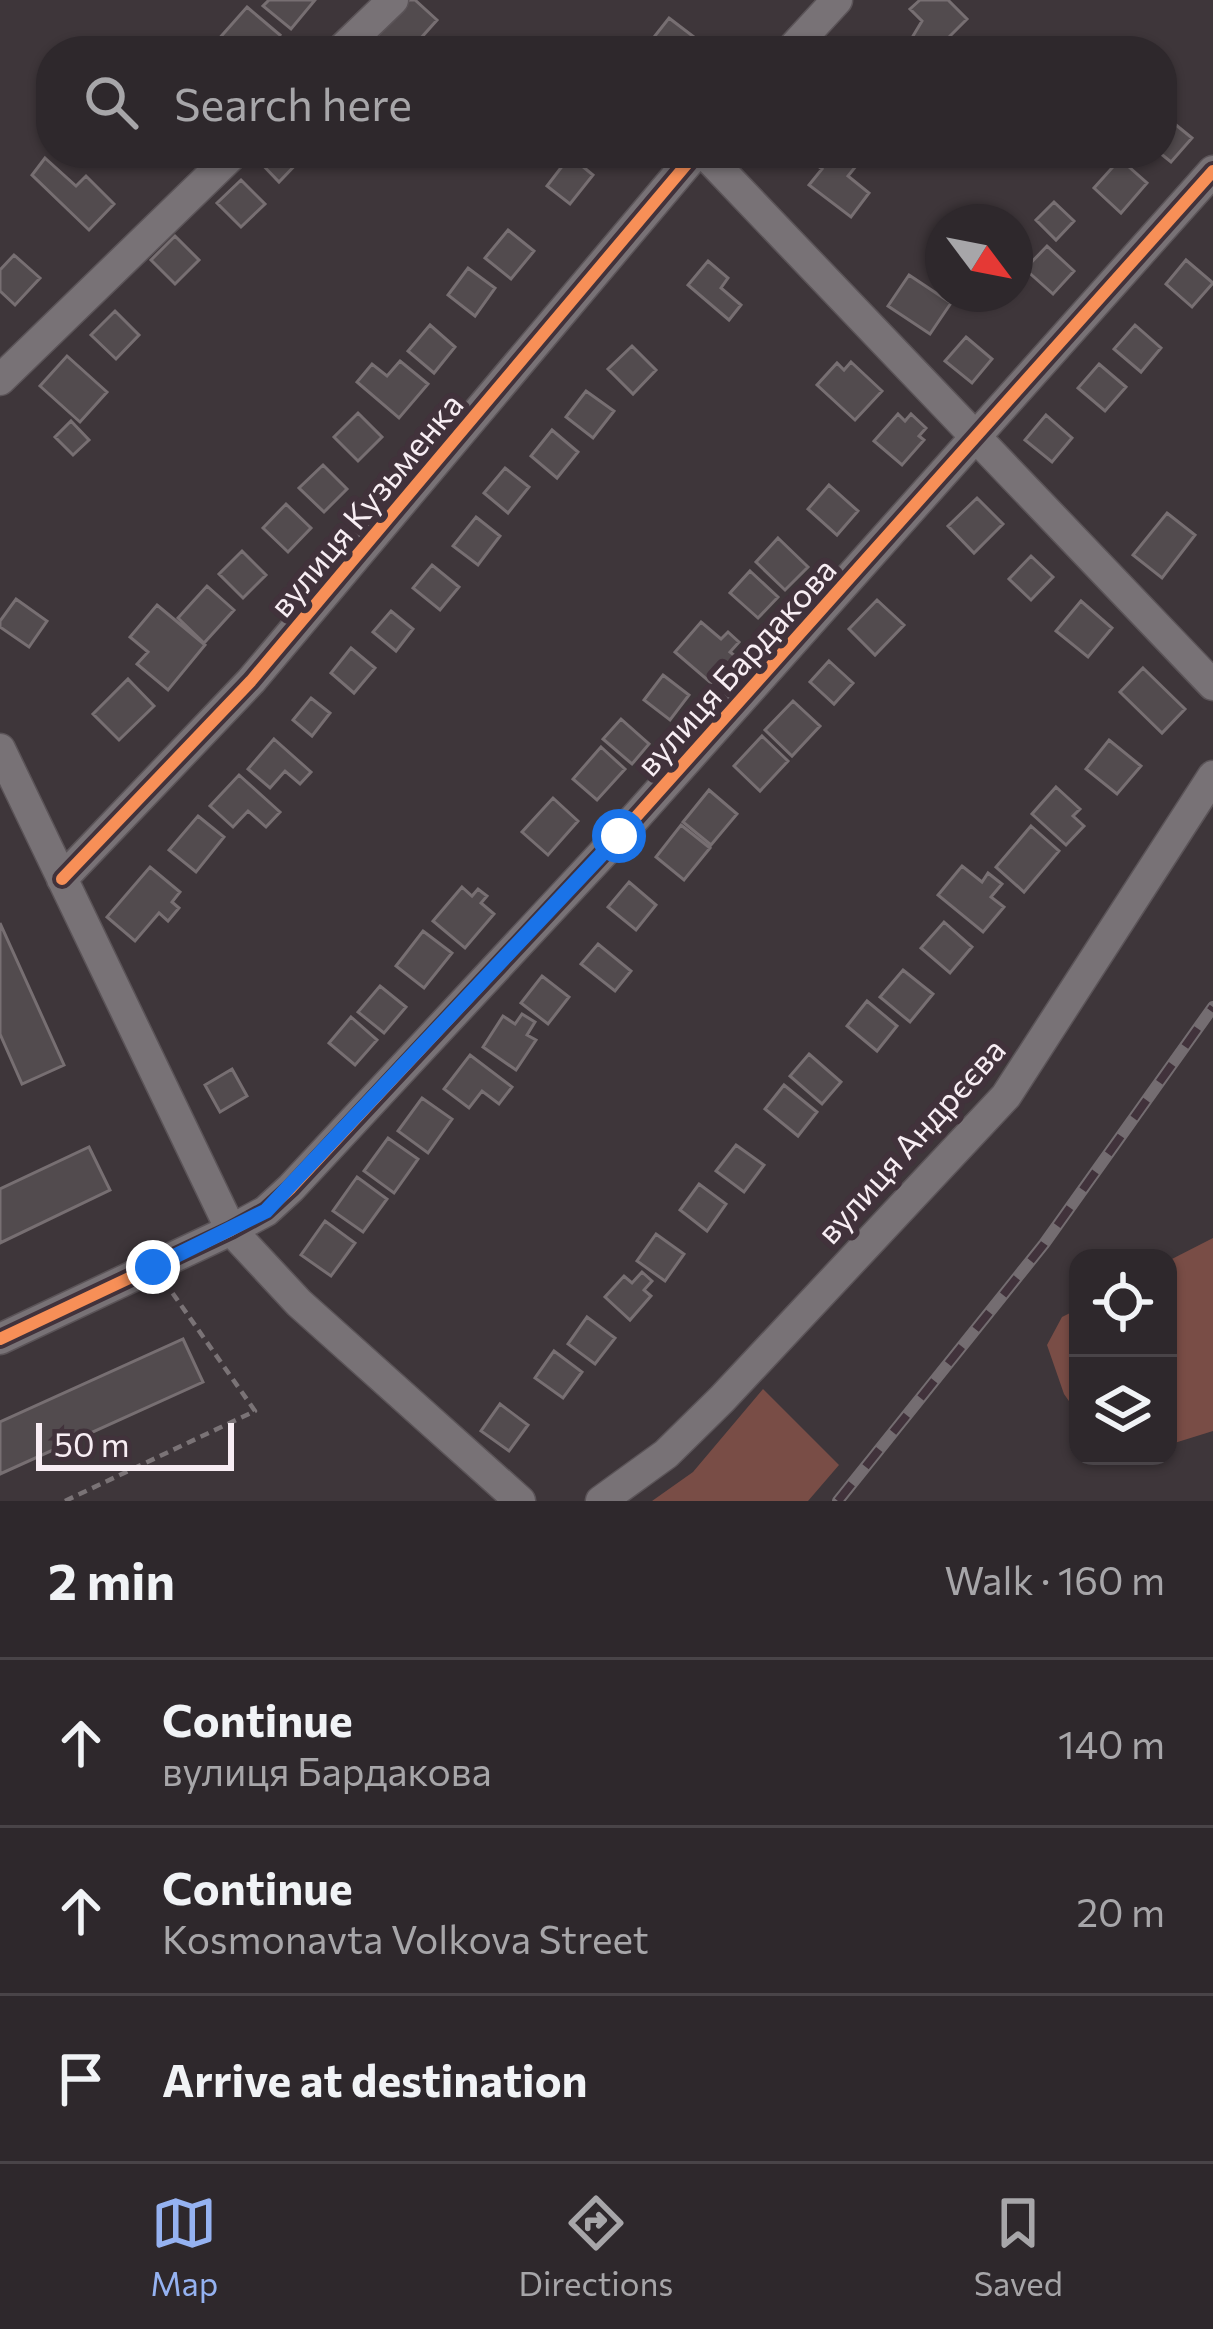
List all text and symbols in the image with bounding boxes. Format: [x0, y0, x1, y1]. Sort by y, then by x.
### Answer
search box [36, 36, 1177, 168]
icon: search [78, 69, 144, 135]
text: Search here [174, 75, 412, 130]
north arrow [925, 204, 1033, 312]
street label: вулиця Кузьменка [259, 384, 471, 624]
street label: вулиця Бардакова [626, 549, 844, 783]
route start [592, 809, 646, 863]
street label: вулиця Андрєєва [807, 1029, 1013, 1251]
route end [126, 1240, 180, 1294]
map controls [1069, 1249, 1177, 1465]
button: locate [1069, 1249, 1177, 1357]
button: layers [1069, 1357, 1177, 1465]
scale bar [36, 1417, 234, 1470]
text: 50 m [54, 1423, 130, 1464]
text: 2 min [48, 1548, 175, 1611]
text: Walk · 160 m [944, 1555, 1165, 1603]
text: Continue [162, 1691, 353, 1746]
icon: ahead [48, 1710, 114, 1776]
text: 140 m [1058, 1719, 1165, 1767]
text: вулиця Бардакова [162, 1746, 492, 1794]
text: Continue [162, 1859, 353, 1914]
icon: ahead [48, 1878, 114, 1944]
text: 20 m [1077, 1887, 1165, 1935]
text: Kosmonavta Volkova Street [162, 1914, 649, 1962]
icon: arrive [48, 2046, 114, 2112]
text: Arrive at destination [162, 2051, 588, 2106]
tab: Map [150, 2190, 218, 2303]
tab: Directions [519, 2190, 673, 2303]
tab: Saved [974, 2190, 1063, 2303]

